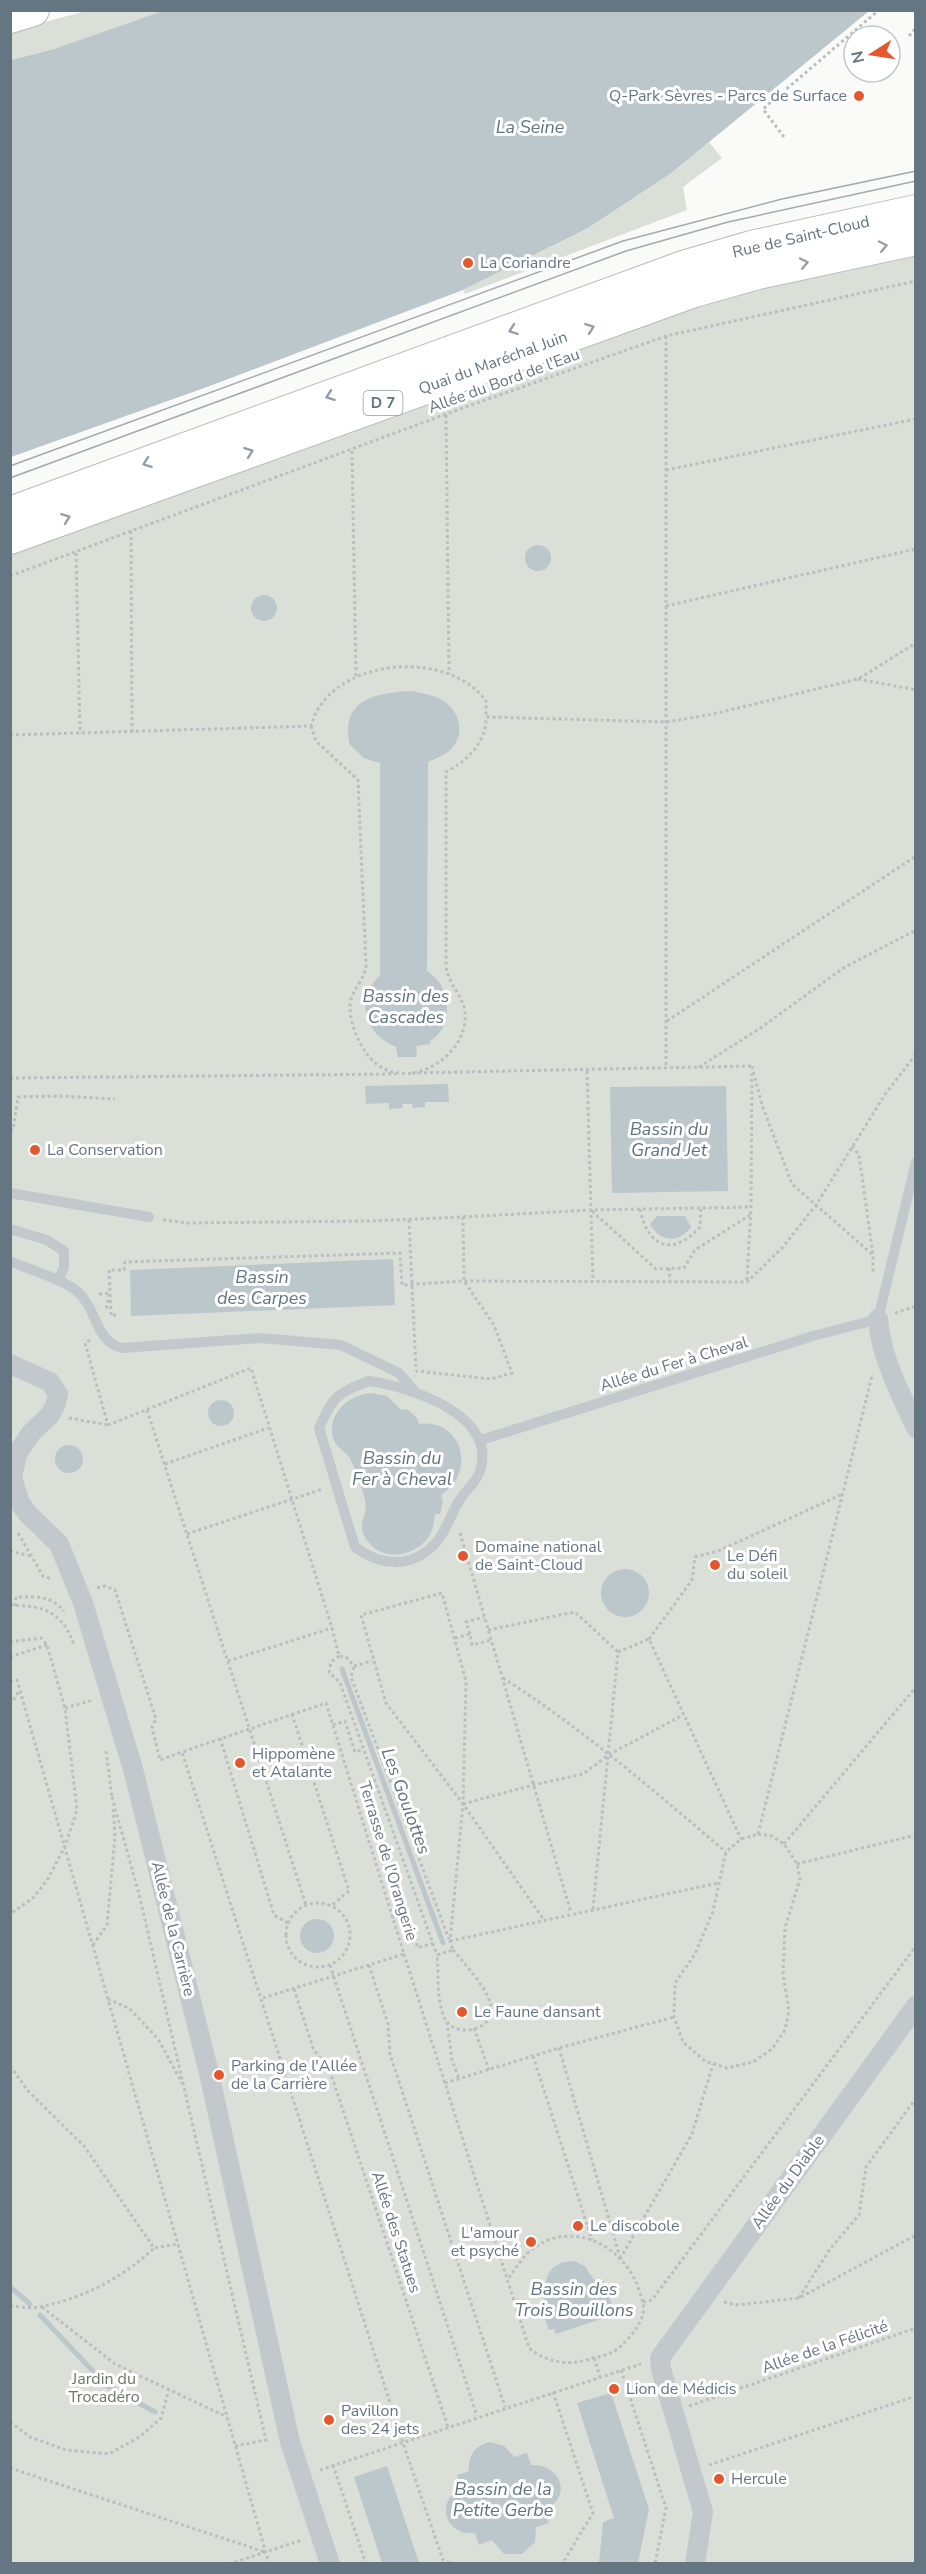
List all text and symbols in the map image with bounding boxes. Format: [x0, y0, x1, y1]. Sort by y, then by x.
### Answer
north arrow [842, 24, 902, 84]
text: N [846, 49, 870, 65]
place label: Q-Park Sèvres - Parcs de Surface [609, 85, 847, 107]
marker: Q-Park Sèvres - Parcs de Surface [852, 89, 866, 103]
water label: La Seine [496, 115, 565, 139]
street label: Rue de Saint-Cloud [730, 211, 872, 263]
one-way arrow [878, 240, 888, 253]
place label: La Coriandre [480, 252, 571, 274]
marker: La Coriandre [461, 256, 475, 270]
one-way arrow [799, 257, 809, 270]
one-way arrow [508, 322, 519, 335]
one-way arrow [584, 323, 595, 336]
street label: Quai du Maréchal Juin [415, 326, 571, 400]
street label: Allée du Bord de l'Eau [425, 343, 583, 419]
one-way arrow [325, 389, 336, 402]
road number: D 7 [364, 391, 403, 415]
one-way arrow [243, 446, 254, 459]
one-way arrow [142, 456, 153, 469]
one-way arrow [60, 513, 70, 526]
water label: Bassin des Cascades [363, 984, 449, 1029]
water label: Bassin du Grand Jet [630, 1117, 708, 1162]
place label: La Conservation [47, 1139, 163, 1161]
marker: La Conservation [28, 1143, 42, 1157]
water label: Bassin des Carpes [217, 1265, 307, 1310]
street label: Allée du Fer à Cheval [597, 1331, 751, 1397]
water label: Bassin du Fer à Cheval [352, 1446, 452, 1491]
place label: Domaine national de Saint-Cloud [475, 1536, 602, 1576]
place label: Le Défi du soleil [727, 1545, 788, 1585]
marker: Domaine national de Saint-Cloud [456, 1549, 470, 1563]
marker: Le Défi du soleil [708, 1558, 722, 1572]
place label: Hippomène et Atalante [252, 1743, 335, 1783]
water label: Les Goulottes [376, 1745, 436, 1857]
marker: Hippomène et Atalante [233, 1756, 247, 1770]
street label: Terrasse de l'Orangerie [353, 1779, 423, 1943]
street label: Allée de la Carrière [146, 1859, 200, 1999]
place label: Le Faune dansant [474, 2001, 601, 2023]
marker: Le Faune dansant [455, 2005, 469, 2019]
place label: Parking de l'Allée de la Carrière [231, 2055, 357, 2095]
marker: Parking de l'Allée de la Carrière [212, 2068, 226, 2082]
street label: Allée du Diable [746, 2131, 830, 2233]
street label: Allée des Statues [366, 2168, 426, 2296]
place label: Le discobole [590, 2215, 680, 2237]
marker: Le discobole [571, 2219, 585, 2233]
place label: L'amour et psyché [451, 2222, 519, 2262]
marker: L'amour et psyché [524, 2235, 538, 2249]
water label: Bassin des Trois Bouillons [514, 2277, 634, 2322]
street label: Allée de la Félicité [759, 2315, 891, 2379]
park label: Jardin du Trocadéro [68, 2368, 140, 2408]
place label: Lion de Médicis [626, 2378, 737, 2400]
marker: Lion de Médicis [607, 2382, 621, 2396]
place label: Pavillon des 24 jets [341, 2400, 420, 2440]
marker: Pavillon des 24 jets [322, 2413, 336, 2427]
place label: Hercule [731, 2468, 787, 2490]
marker: Hercule [712, 2472, 726, 2486]
water label: Bassin de la Petite Gerbe [453, 2477, 554, 2522]

